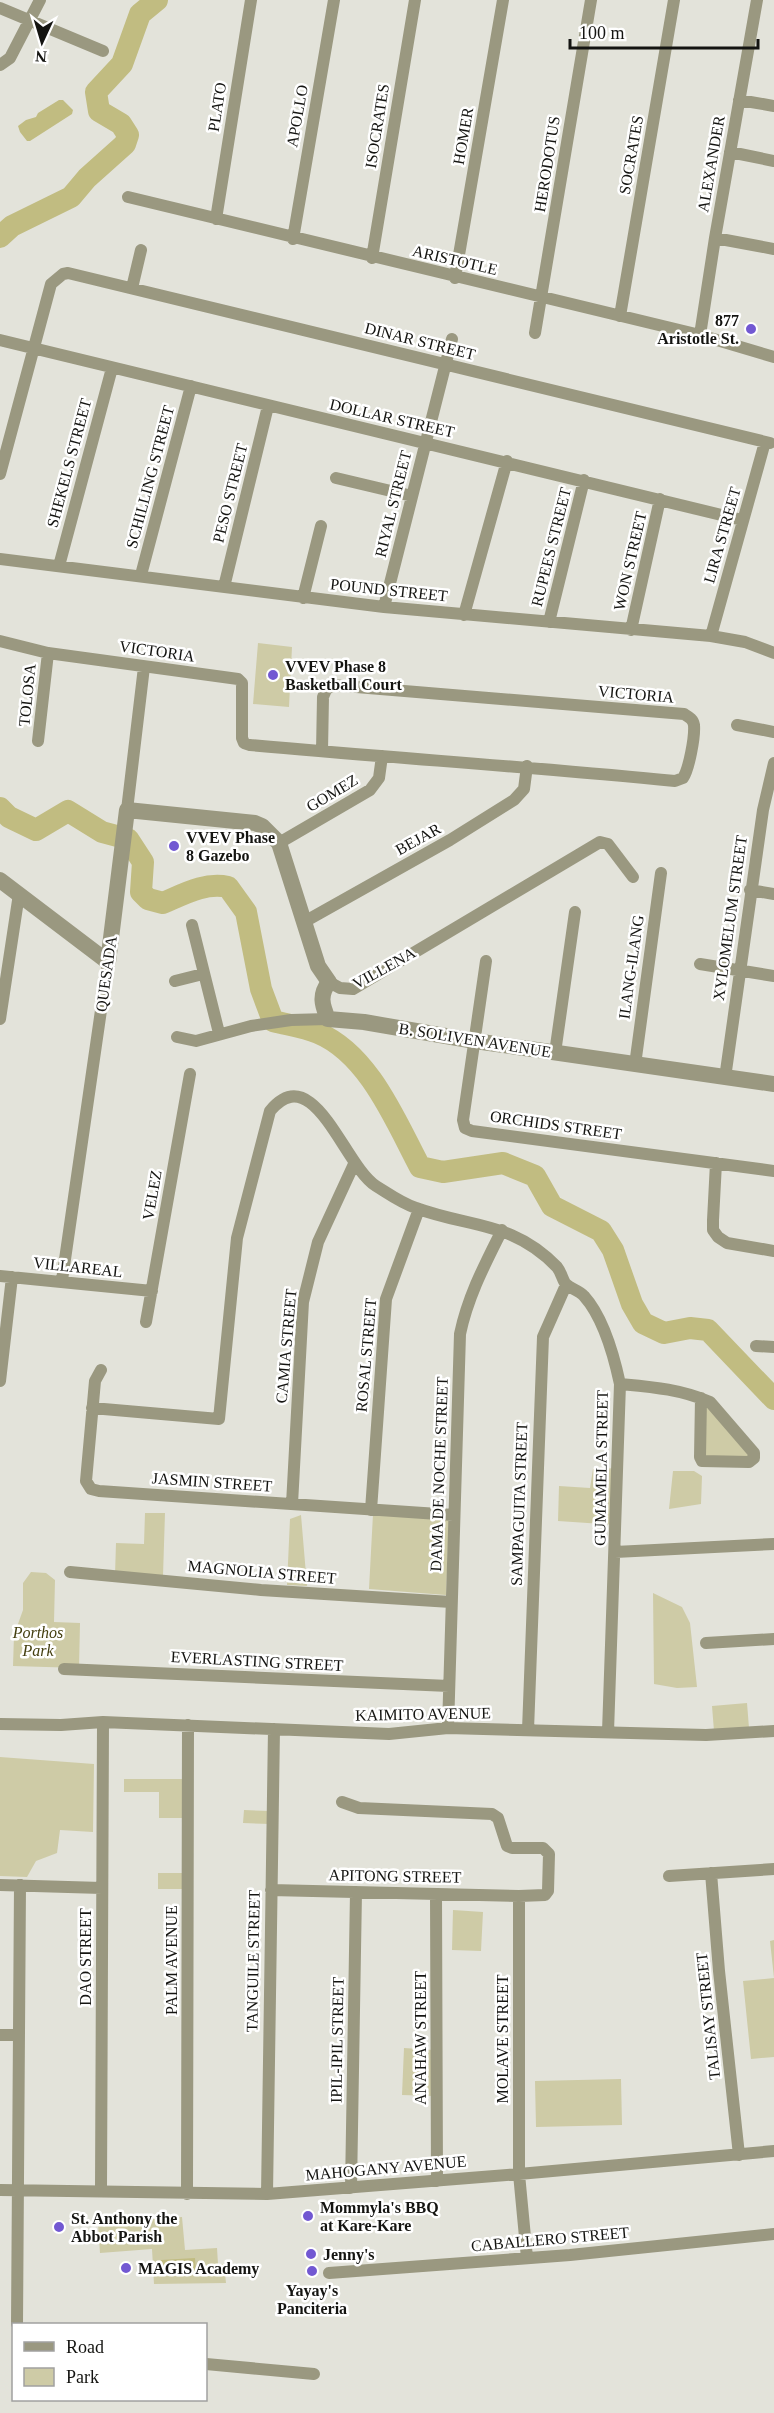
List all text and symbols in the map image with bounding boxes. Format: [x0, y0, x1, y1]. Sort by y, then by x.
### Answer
north arrow [12, 12, 72, 72]
scale bar [570, 12, 758, 50]
text: 100 m [579, 23, 625, 43]
text: N [34, 48, 47, 65]
street label: PLATO [205, 81, 229, 133]
street label: APOLLO [283, 83, 311, 149]
street label: ISOCRATES [362, 83, 392, 169]
street label: HOMER [450, 106, 476, 166]
street label: SOCRATES [616, 114, 646, 196]
street label: ALEXANDER [694, 114, 728, 214]
street label: HERODOTUS [531, 115, 563, 213]
street label: ARISTOTLE [411, 242, 499, 278]
place label: 877 Aristotle St. [657, 312, 739, 347]
street label: DINAR STREET [363, 319, 477, 363]
marker: 877 Aristotle St. [744, 322, 758, 336]
street label: DOLLAR STREET [328, 395, 456, 441]
street label: SHEKELS STREET [44, 396, 94, 529]
street label: SCHILLING STREET [123, 404, 177, 550]
street label: PESO STREET [209, 441, 251, 544]
street label: RIYAL STREET [372, 449, 415, 559]
street label: RUPEES STREET [528, 485, 574, 608]
street label: LIRA STREET [700, 485, 744, 585]
street label: WON STREET [610, 510, 650, 612]
street label: POUND STREET [330, 575, 449, 605]
street label: VICTORIA [118, 637, 196, 665]
place label: VVEV Phase 8 Basketball Court [285, 658, 403, 693]
street label: TOLOSA [15, 662, 39, 727]
marker: VVEV Phase 8 Basketball Court [266, 668, 280, 682]
street label: VICTORIA [597, 682, 675, 706]
street label: GOMEZ [303, 771, 361, 815]
street label: BEJAR [392, 820, 444, 858]
place label: VVEV Phase 8 Gazebo [186, 829, 275, 864]
street label: XYLOMELUM STREET [710, 834, 750, 1002]
marker: VVEV Phase 8 Gazebo [167, 839, 181, 853]
street label: ILANG-ILANG [615, 913, 647, 1020]
street label: QUESADA [92, 935, 120, 1013]
street label: VILLENA [350, 944, 419, 992]
street label: B. SOLIVEN AVENUE [398, 1020, 552, 1060]
street label: ORCHIDS STREET [489, 1107, 623, 1143]
street label: VELEZ [139, 1169, 165, 1221]
street label: VILLAREAL [32, 1254, 124, 1280]
street label: CAMIA STREET [273, 1288, 300, 1404]
street label: ROSAL STREET [353, 1297, 379, 1413]
street label: DAMA DE NOCHE STREET [427, 1376, 451, 1572]
street label: GUMAMELA STREET [591, 1390, 611, 1546]
street label: SAMPAGUITA STREET [508, 1422, 530, 1586]
street label: JASMIN STREET [151, 1469, 273, 1495]
street label: MAGNOLIA STREET [187, 1557, 337, 1587]
park label: Porthos Park [12, 1624, 63, 1659]
street label: EVERLASTING STREET [170, 1648, 344, 1674]
street label: KAIMITO AVENUE [355, 1704, 491, 1724]
street label: APITONG STREET [329, 1866, 462, 1886]
street label: TANGUILE STREET [243, 1890, 263, 2032]
street label: PALM AVENUE [163, 1905, 180, 2015]
street label: DAO STREET [77, 1908, 94, 2006]
street label: TALISAY STREET [693, 1951, 723, 2080]
street label: ANAHAW STREET [412, 1971, 429, 2105]
street label: MOLAVE STREET [494, 1974, 511, 2104]
street label: IPIL-IPIL STREET [327, 1977, 347, 2103]
street label: MAHOGANY AVENUE [305, 2153, 467, 2183]
place label: Mommyla's BBQ at Kare-Kare [320, 2199, 439, 2234]
marker: Mommyla's BBQ at Kare-Kare [301, 2209, 315, 2223]
place label: St. Anthony the Abbot Parish [71, 2210, 177, 2245]
marker: St. Anthony the Abbot Parish [52, 2220, 66, 2234]
street label: CABALLERO STREET [470, 2224, 630, 2254]
place label: Jenny's [323, 2246, 375, 2264]
marker: Jenny's [304, 2247, 318, 2261]
place label: MAGIS Academy [138, 2260, 259, 2278]
marker: MAGIS Academy [119, 2261, 133, 2275]
marker: Yayay's Panciteria [305, 2264, 319, 2278]
place label: Yayay's Panciteria [277, 2282, 347, 2317]
legend [12, 2323, 207, 2401]
text: Road [66, 2337, 104, 2357]
text: Park [66, 2367, 99, 2387]

